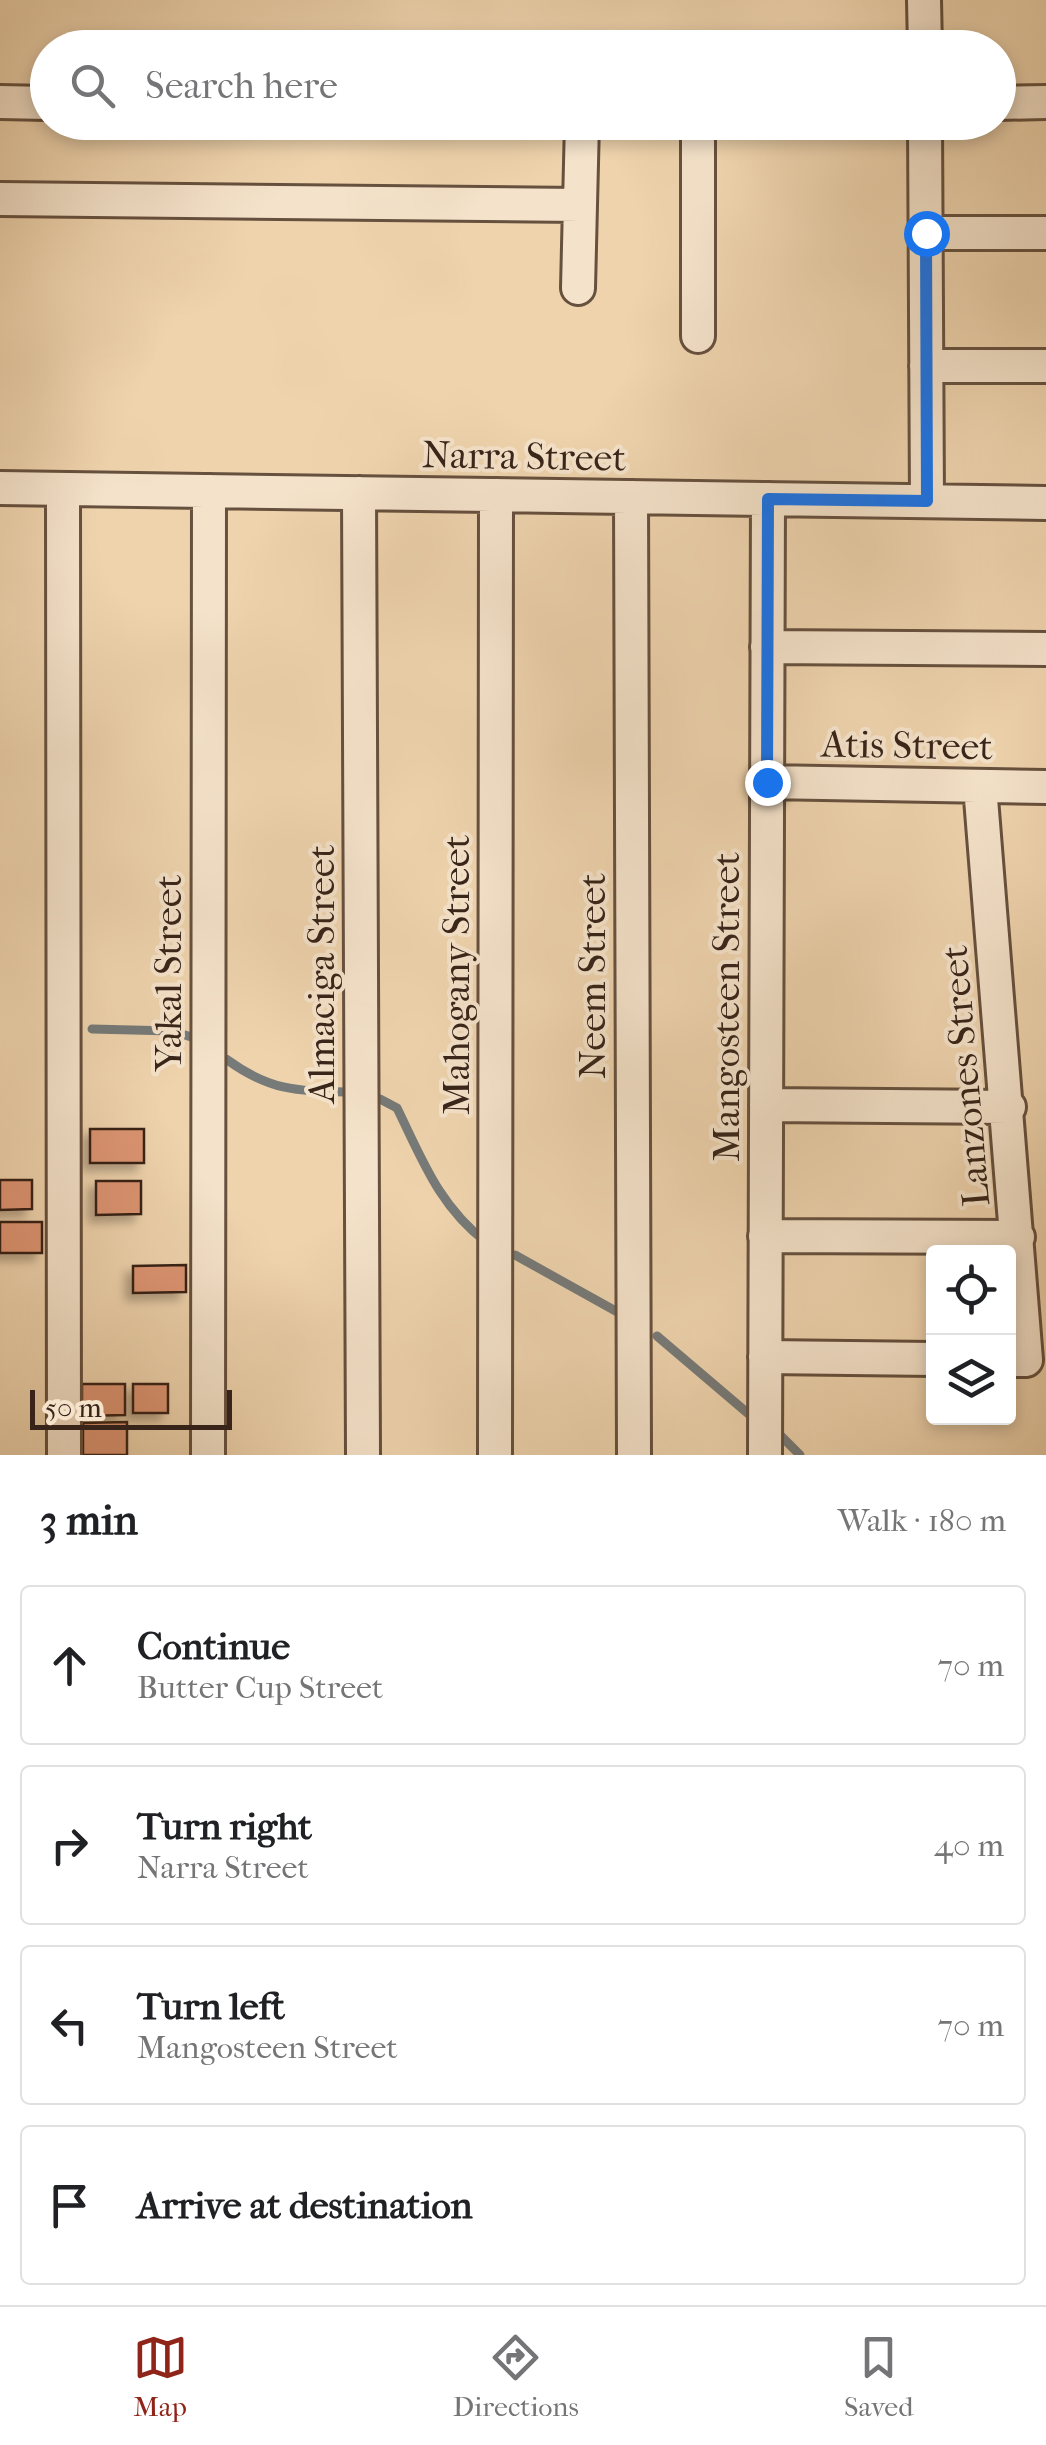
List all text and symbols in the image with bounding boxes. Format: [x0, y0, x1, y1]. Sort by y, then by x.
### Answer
search box [30, 30, 1016, 140]
icon: search [65, 58, 120, 113]
text: Search here [145, 63, 338, 108]
route start [904, 211, 950, 257]
street label: Narra Street [422, 432, 627, 481]
street label: Atis Street [819, 721, 994, 770]
route end [745, 760, 791, 806]
street label: Mahogany Street [434, 834, 479, 1115]
street label: Almaciga Street [299, 844, 344, 1105]
street label: Mangosteen Street [704, 852, 749, 1162]
street label: Neem Street [570, 873, 615, 1079]
street label: Yakal Street [146, 874, 191, 1072]
street label: Lanzones Street [932, 943, 999, 1208]
map controls [926, 1245, 1016, 1425]
button: locate [926, 1245, 1016, 1335]
button: layers [926, 1335, 1016, 1425]
scale bar [30, 1385, 232, 1430]
text: 50 m [45, 1391, 102, 1424]
text: 3 min [40, 1496, 138, 1545]
text: Walk · 180 m [838, 1502, 1006, 1539]
text: Continue [137, 1624, 290, 1669]
icon: ahead [42, 1638, 97, 1693]
text: 70 m [938, 1647, 1004, 1684]
text: Butter Cup Street [137, 1669, 383, 1706]
text: Turn right [137, 1804, 312, 1849]
icon: right [42, 1818, 97, 1873]
text: 40 m [934, 1827, 1004, 1864]
text: Narra Street [137, 1849, 309, 1886]
text: Turn left [137, 1984, 285, 2029]
icon: left [42, 1998, 97, 2053]
text: 70 m [938, 2007, 1004, 2044]
text: Mangosteen Street [137, 2029, 398, 2066]
icon: arrive [42, 2178, 97, 2233]
text: Arrive at destination [137, 2183, 473, 2228]
tab: Map [133, 2330, 188, 2423]
tab: Directions [453, 2330, 579, 2423]
tab: Saved [844, 2330, 913, 2423]

